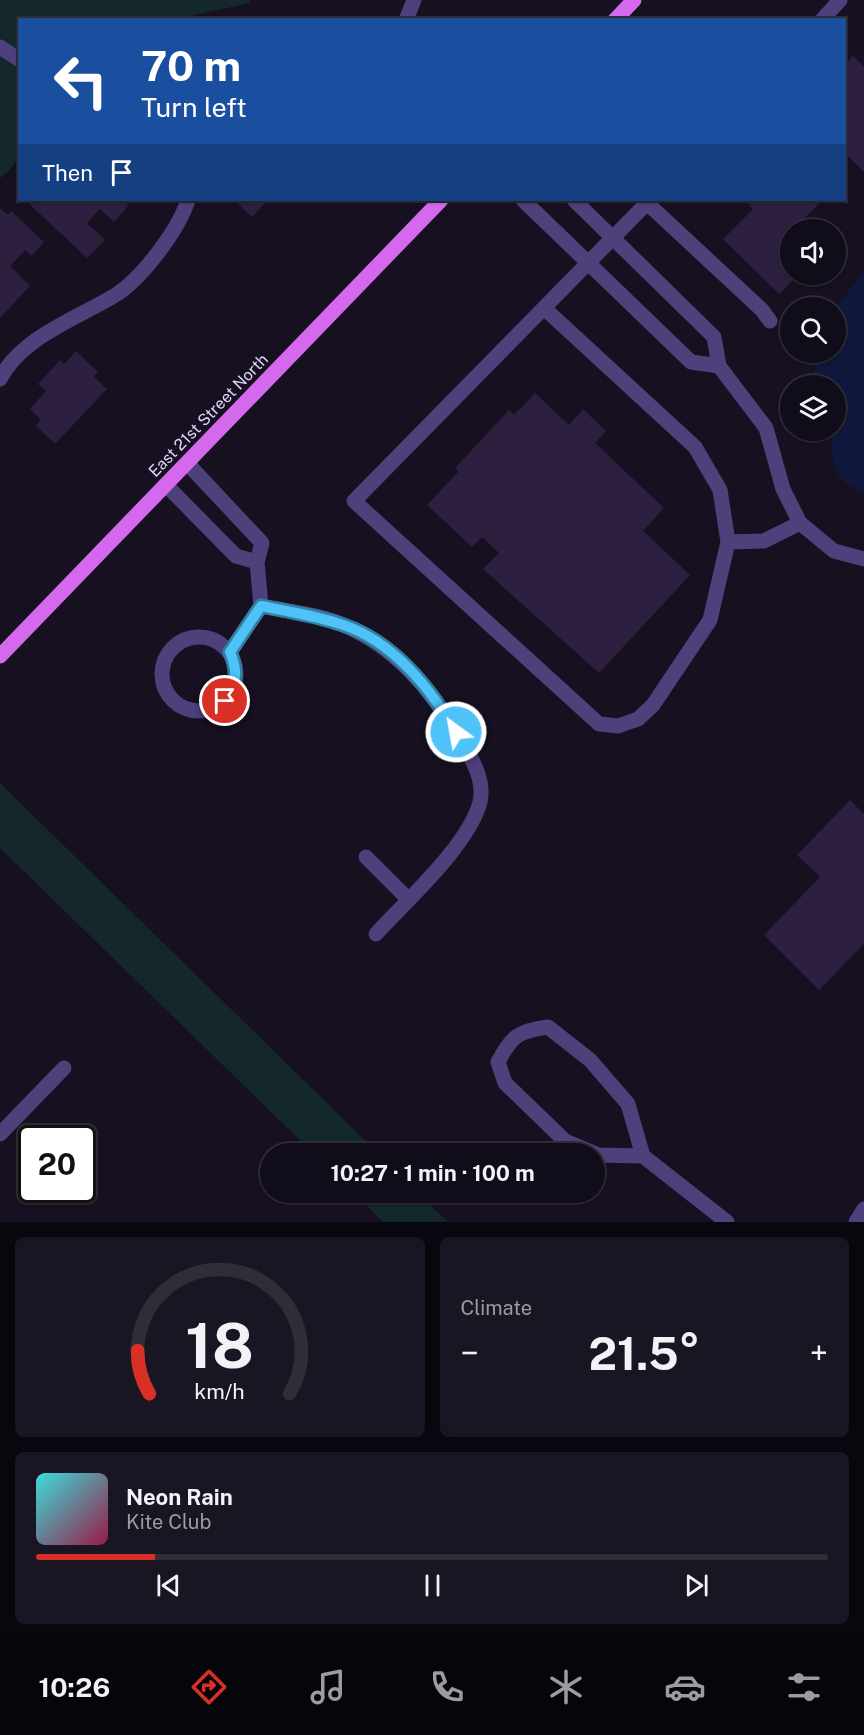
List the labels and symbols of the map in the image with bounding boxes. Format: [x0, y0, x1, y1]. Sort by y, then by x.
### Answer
street label: East 21st Street North [145, 350, 272, 481]
pin [199, 675, 250, 726]
position arrow [424, 700, 488, 764]
speed limit sign: 20 [18, 1125, 96, 1203]

